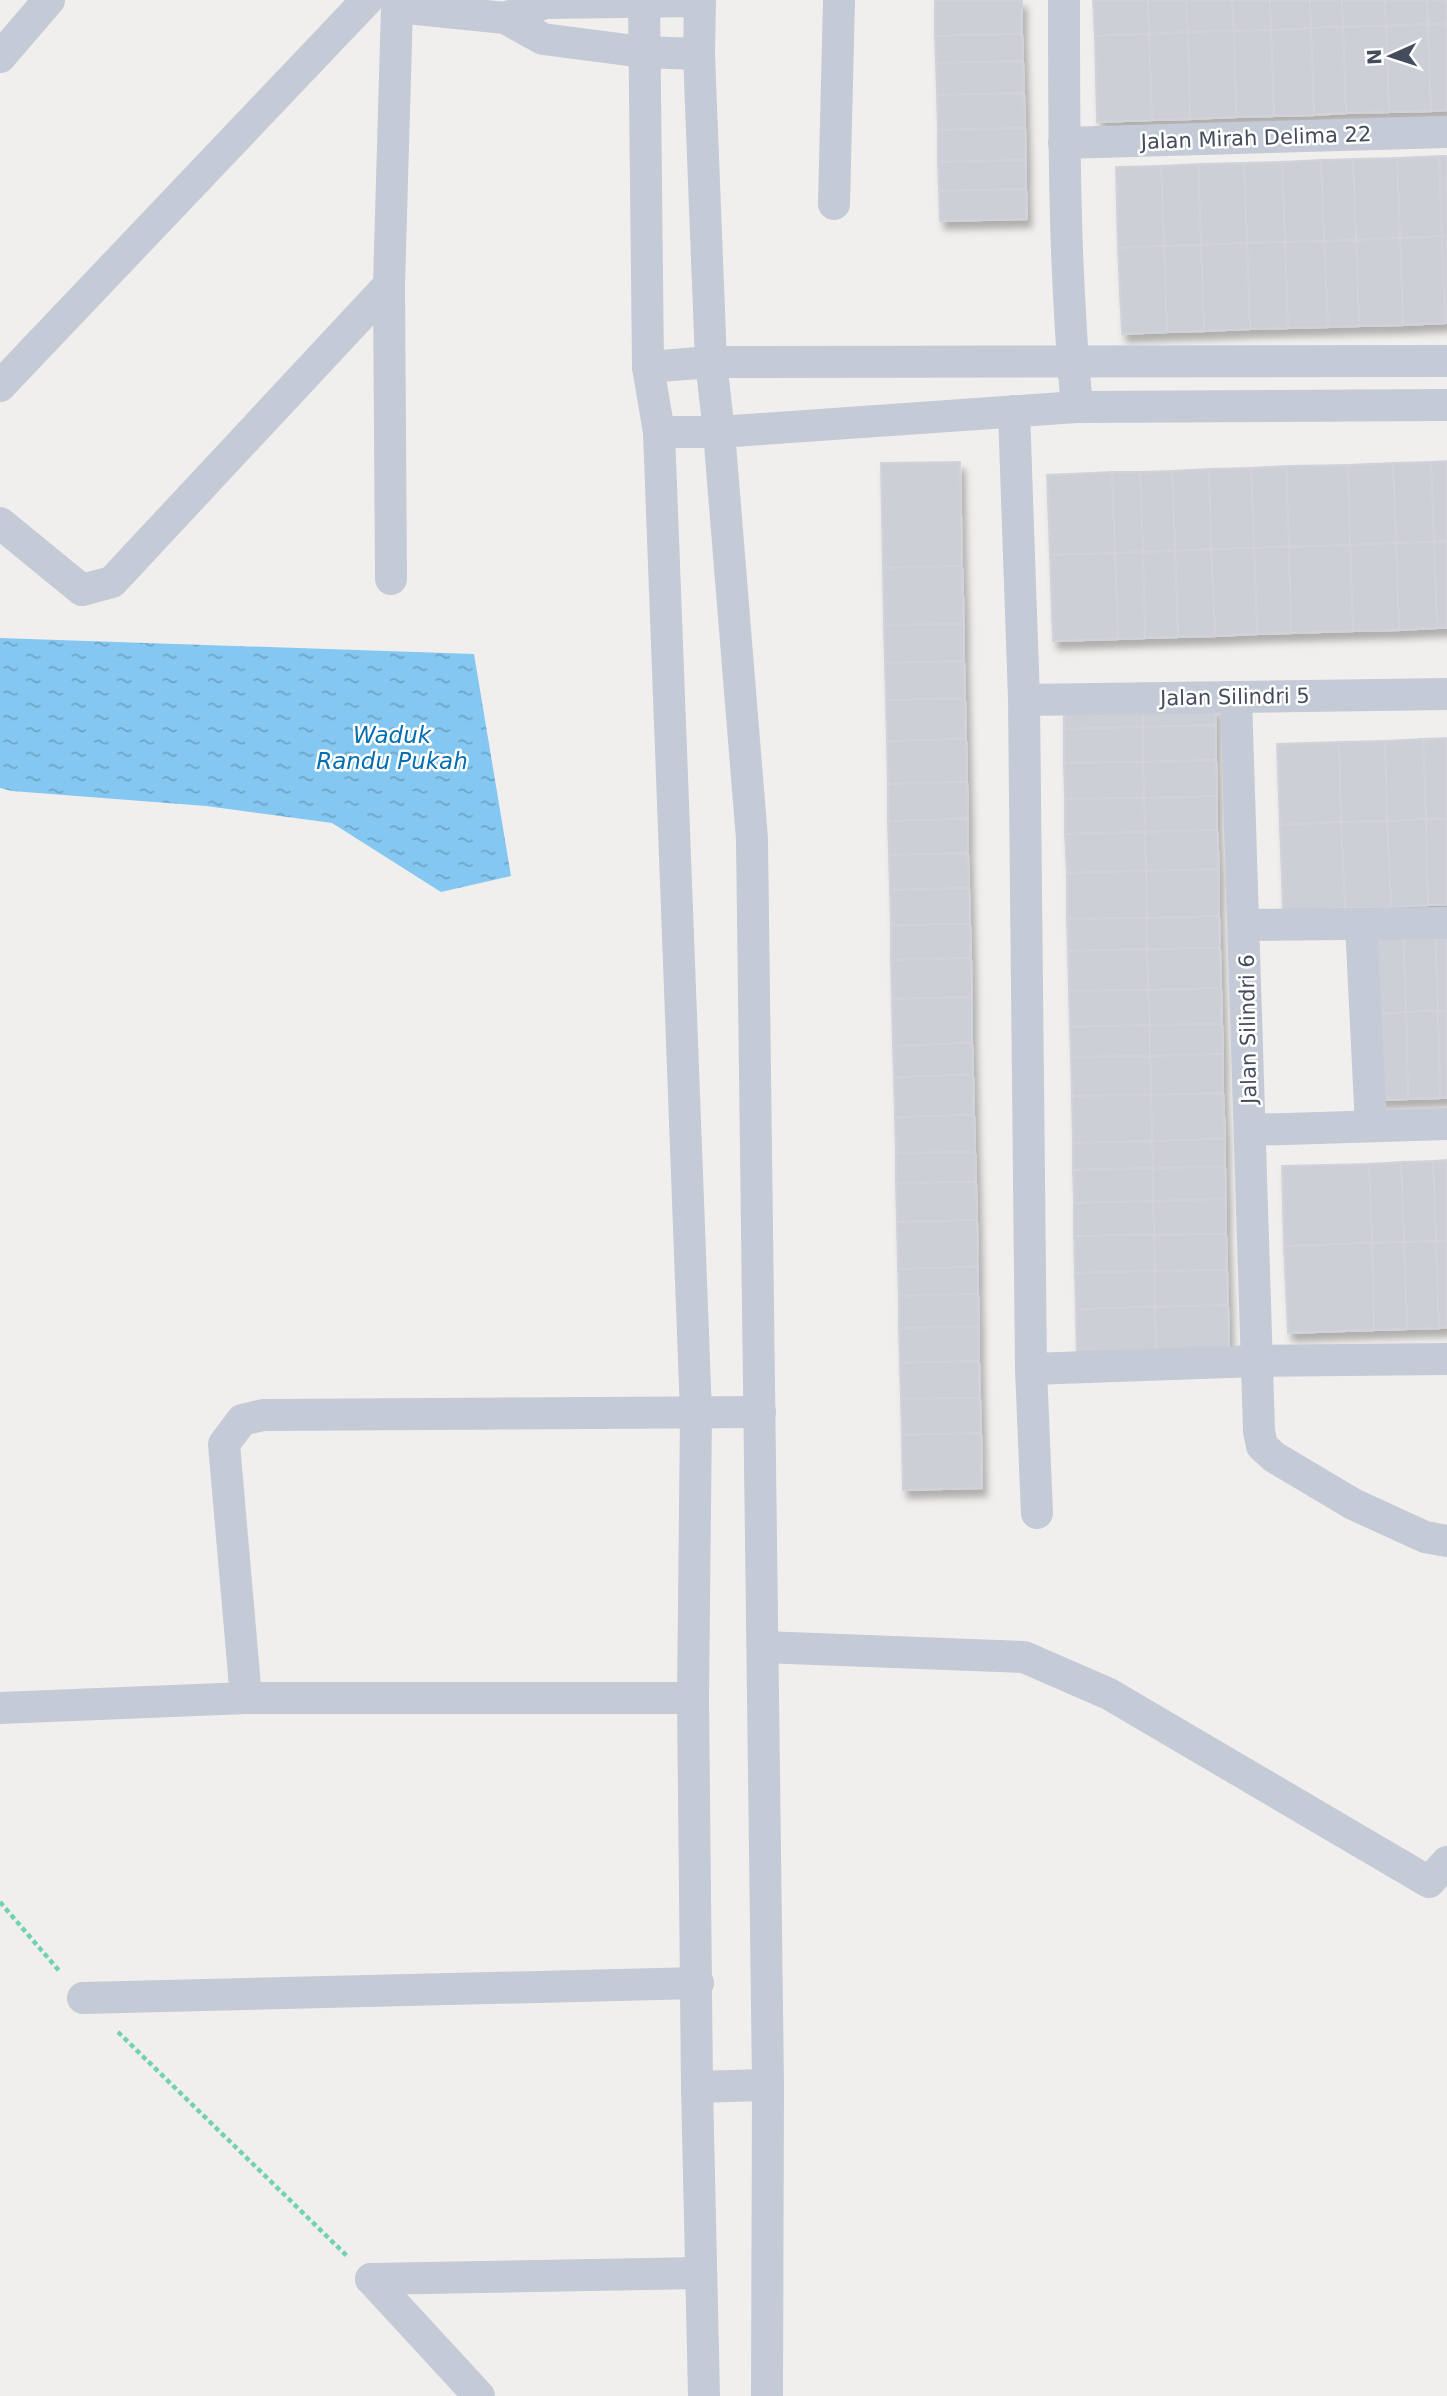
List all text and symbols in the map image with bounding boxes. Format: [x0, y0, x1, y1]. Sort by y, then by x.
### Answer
north arrow [1356, 21, 1426, 91]
text: N [1363, 48, 1385, 65]
street label: Jalan Mirah Delima 22 [1138, 122, 1372, 154]
street label: Jalan Silindri 5 [1158, 684, 1310, 710]
water label: Waduk Randu Pukah [316, 722, 468, 774]
street label: Jalan Silindri 6 [1235, 954, 1261, 1106]

